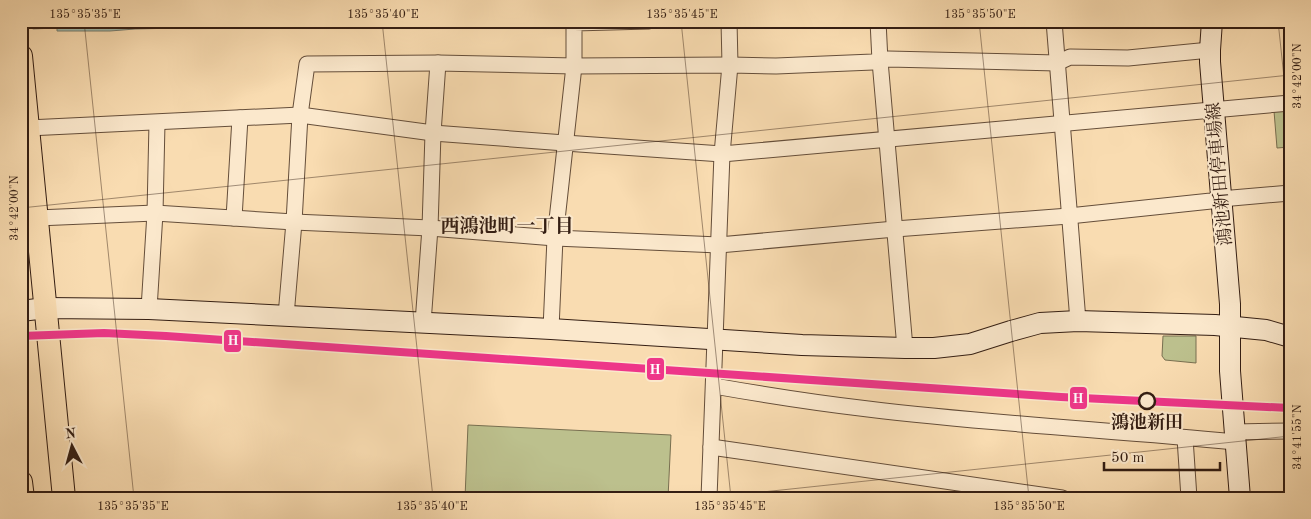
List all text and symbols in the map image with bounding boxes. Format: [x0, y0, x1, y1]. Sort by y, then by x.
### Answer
text: 135°35'35"E [49, 8, 121, 21]
text: 135°35'40"E [347, 8, 419, 21]
text: 135°35'45"E [646, 8, 718, 21]
text: 135°35'50"E [944, 8, 1016, 21]
text: 34°42'00"N [1292, 43, 1304, 109]
street label: 鴻池新田停車場線 [1203, 101, 1235, 247]
text: 34°42'00"N [9, 175, 21, 241]
district label: 西鴻池町一丁目 [440, 215, 574, 237]
line badge: H [223, 329, 242, 353]
text: H [227, 334, 239, 348]
line badge: H [646, 357, 665, 381]
text: H [649, 363, 661, 377]
line badge: H [1069, 386, 1088, 410]
text: H [1072, 392, 1084, 406]
marker: 鴻池新田 [1138, 392, 1156, 410]
text: 34°41'55"N [1291, 404, 1304, 470]
place label: 鴻池新田 [1111, 412, 1183, 432]
north arrow [48, 422, 98, 472]
text: N [65, 427, 77, 442]
scale bar [1104, 439, 1220, 471]
text: 50 m [1111, 451, 1145, 466]
text: 135°35'35"E [97, 500, 169, 513]
text: 135°35'40"E [396, 500, 468, 513]
text: 135°35'45"E [694, 500, 766, 513]
text: 135°35'50"E [993, 500, 1065, 513]

